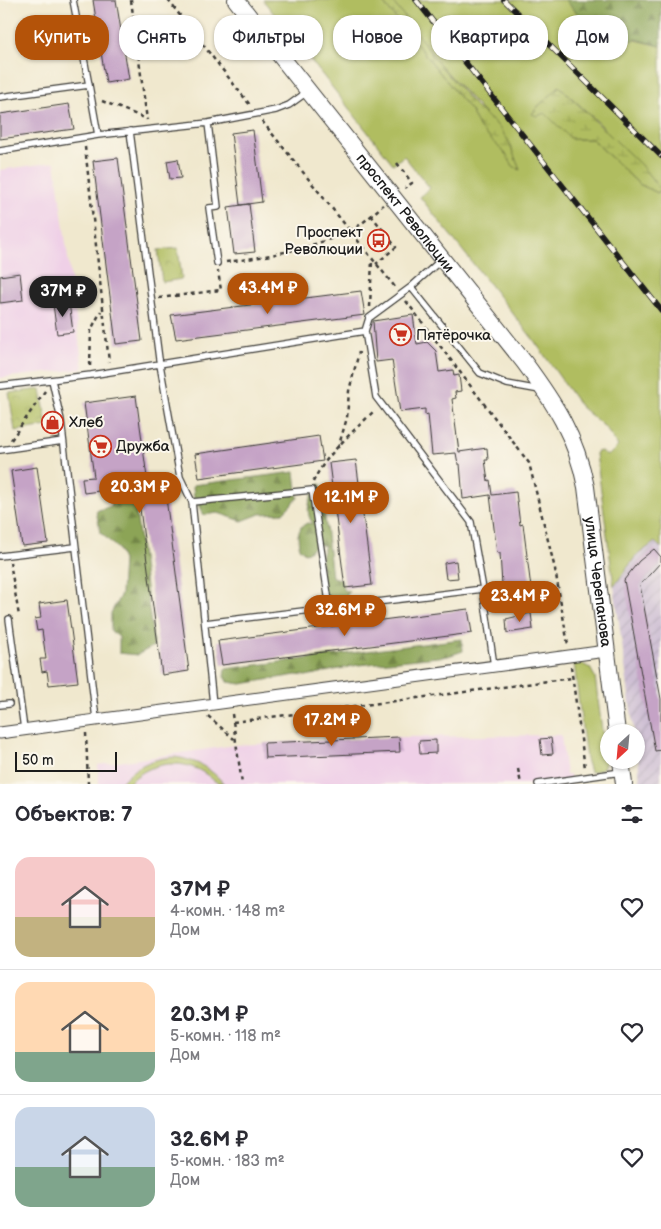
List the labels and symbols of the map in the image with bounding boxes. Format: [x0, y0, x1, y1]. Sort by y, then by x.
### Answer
street label: проспект Революции [352, 149, 459, 276]
place label: Проспект Революции [284, 223, 363, 259]
bus stop icon: Проспект Революции [367, 229, 391, 253]
pin: 43.4M ₽ [222, 272, 314, 315]
pin: 37M ₽ [28, 276, 98, 318]
supermarket icon: Пятёрочка [388, 323, 412, 347]
place label: Пятёрочка [416, 326, 491, 345]
shop icon: Хлеб [41, 410, 65, 434]
place label: Хлеб [69, 413, 103, 432]
supermarket icon: Дружба [88, 434, 112, 458]
place label: Дружба [116, 437, 170, 456]
pin: 20.3M ₽ [94, 472, 186, 514]
pin: 12.1M ₽ [305, 482, 397, 524]
street label: улица Черепанова [580, 515, 616, 648]
pin: 23.4M ₽ [474, 580, 566, 623]
pin: 32.6M ₽ [299, 594, 391, 637]
pin: 17.2M ₽ [286, 704, 378, 747]
north arrow [600, 724, 645, 769]
scale bar [15, 749, 118, 772]

